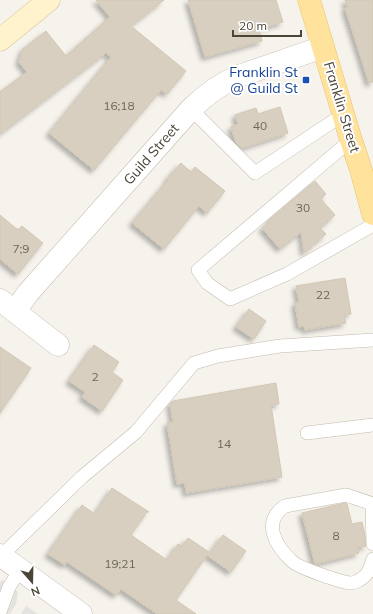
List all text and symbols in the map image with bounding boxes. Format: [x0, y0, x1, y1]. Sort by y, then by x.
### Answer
scale bar [233, 12, 301, 38]
text: 20 m [239, 18, 267, 33]
street label: Franklin Street [320, 60, 364, 155]
place label: Franklin St @ Guild St [229, 63, 298, 97]
marker: Franklin St @ Guild St [301, 75, 311, 85]
house number: 16;18 [103, 98, 135, 113]
house number: 40 [253, 118, 267, 133]
street label: Guild Street [119, 119, 183, 188]
house number: 30 [296, 200, 310, 215]
house number: 7;9 [12, 241, 30, 256]
house number: 22 [316, 287, 330, 302]
house number: 2 [91, 369, 99, 384]
house number: 14 [217, 436, 231, 451]
house number: 8 [332, 528, 340, 543]
house number: 19;21 [104, 556, 136, 571]
north arrow [12, 562, 52, 602]
text: N [29, 583, 42, 599]

